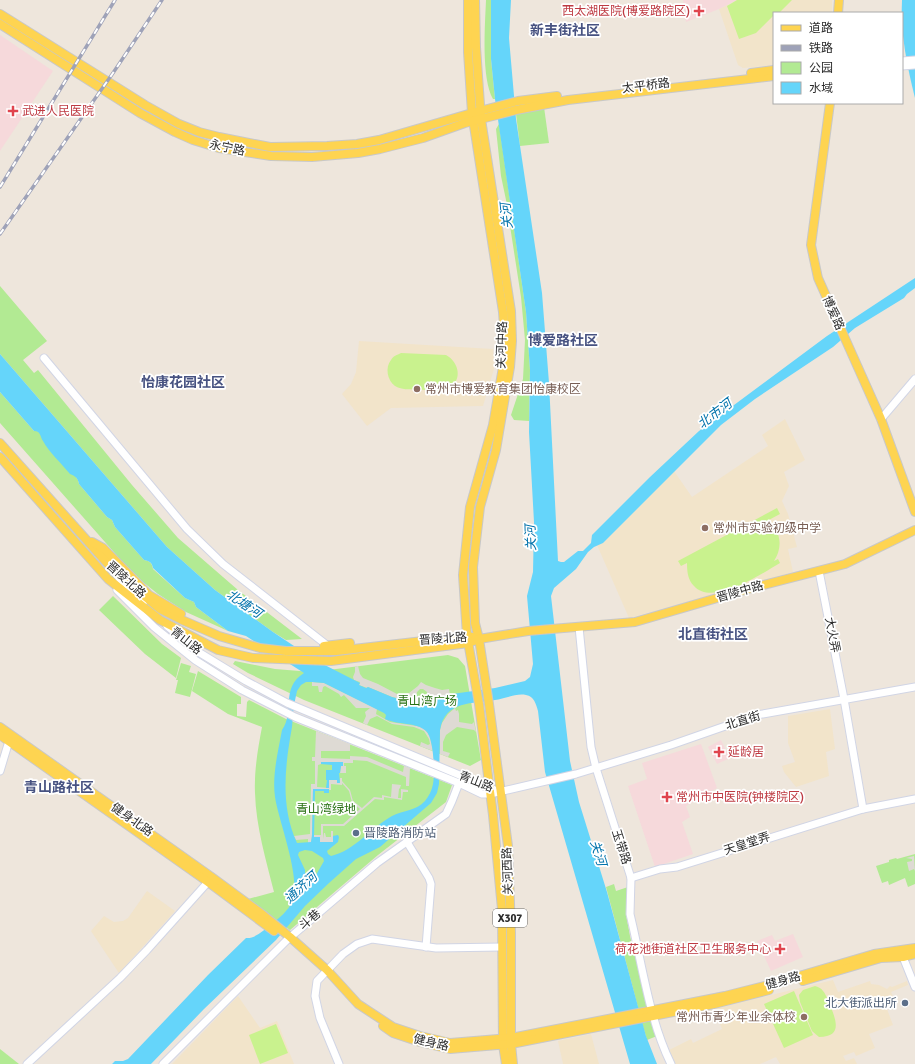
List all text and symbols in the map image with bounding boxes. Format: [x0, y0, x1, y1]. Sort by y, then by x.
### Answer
place label: 西太湖医院(博爱路院区) [562, 4, 690, 19]
marker: 西太湖医院(博爱路院区) [693, 5, 705, 17]
legend [773, 12, 903, 104]
text: 道路 [809, 21, 833, 36]
district label: 新丰街社区 [530, 22, 600, 39]
text: 铁路 [809, 41, 833, 56]
text: 公园 [809, 61, 833, 76]
street label: 太平桥路 [621, 76, 671, 96]
text: 水域 [809, 81, 833, 96]
place label: 武进人民医院 [22, 104, 94, 119]
marker: 武进人民医院 [7, 105, 19, 117]
street label: 永宁路 [208, 137, 246, 159]
water label: 关河 [497, 199, 516, 230]
street label: 博爱路 [819, 293, 847, 333]
street label: 关河中路 [494, 321, 510, 369]
district label: 博爱路社区 [528, 332, 598, 349]
district label: 怡康花园社区 [141, 374, 225, 391]
place label: 常州市博爱教育集团怡康校区 [425, 382, 581, 397]
marker: 常州市博爱教育集团怡康校区 [412, 384, 422, 394]
water label: 北市河 [695, 394, 738, 432]
place label: 常州市实验初级中学 [713, 521, 821, 536]
water label: 关河 [522, 522, 539, 551]
marker: 常州市实验初级中学 [700, 523, 710, 533]
street label: 晋陵北路 [103, 558, 149, 602]
street label: 晋陵中路 [715, 578, 765, 606]
water label: 北塘河 [223, 586, 267, 623]
street label: 大火弄 [821, 616, 843, 654]
street label: 青山路 [167, 624, 205, 658]
district label: 北直街社区 [678, 626, 748, 643]
street label: 晋陵北路 [419, 630, 467, 648]
park label: 青山湾广场 [397, 694, 457, 709]
street label: 北直街 [724, 709, 762, 733]
place label: 延龄居 [728, 745, 764, 760]
marker: 延龄居 [713, 746, 725, 758]
street label: 青山路 [457, 769, 495, 795]
district label: 青山路社区 [24, 779, 94, 796]
place label: 常州市中医院(钟楼院区) [676, 790, 804, 805]
marker: 常州市中医院(钟楼院区) [661, 791, 673, 803]
street label: 健身北路 [108, 800, 156, 840]
park label: 青山湾绿地 [296, 802, 356, 817]
place label: 晋陵路消防站 [364, 826, 436, 841]
marker: 晋陵路消防站 [351, 828, 361, 838]
street label: 玉带路 [608, 828, 634, 866]
street label: 天皇堂弄 [722, 829, 772, 859]
water label: 关河 [587, 838, 610, 871]
street label: 关河西路 [500, 847, 516, 895]
water label: 通济河 [281, 867, 323, 907]
street label: 斗巷 [296, 907, 324, 933]
road number: X307 [493, 909, 527, 927]
place label: 荷花池街道社区卫生服务中心 [615, 942, 771, 957]
marker: 荷花池街道社区卫生服务中心 [774, 943, 786, 955]
street label: 健身路 [764, 969, 802, 993]
place label: 北大街派出所 [825, 996, 897, 1011]
marker: 北大街派出所 [900, 998, 910, 1008]
place label: 常州市青少年业余体校 [676, 1010, 796, 1025]
marker: 常州市青少年业余体校 [799, 1012, 809, 1022]
street label: 健身路 [412, 1032, 450, 1054]

